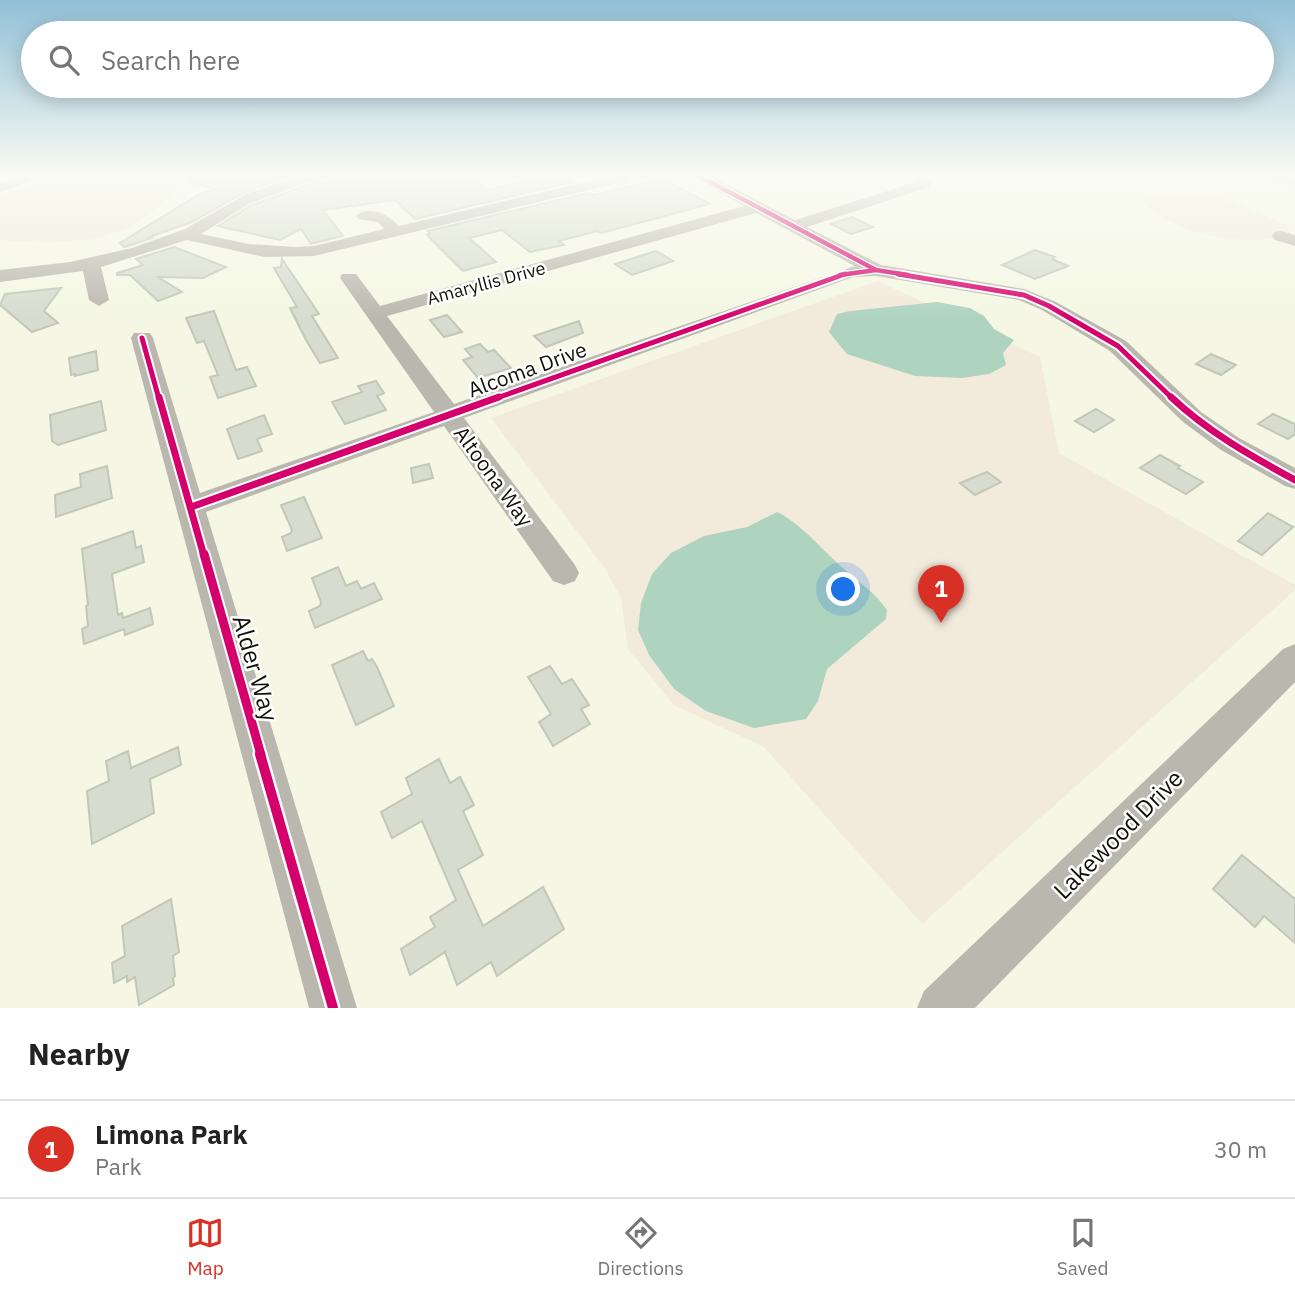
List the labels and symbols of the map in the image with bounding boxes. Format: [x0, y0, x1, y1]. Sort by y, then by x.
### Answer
street label: Amaryllis Drive [424, 256, 548, 310]
street label: Alcoma Drive [464, 335, 590, 403]
street label: Altoona Way [448, 420, 540, 532]
pin: 1 [918, 565, 964, 623]
your location [826, 572, 860, 606]
street label: Alder Way [226, 611, 286, 725]
street label: Lakewood Drive [1046, 762, 1190, 906]

